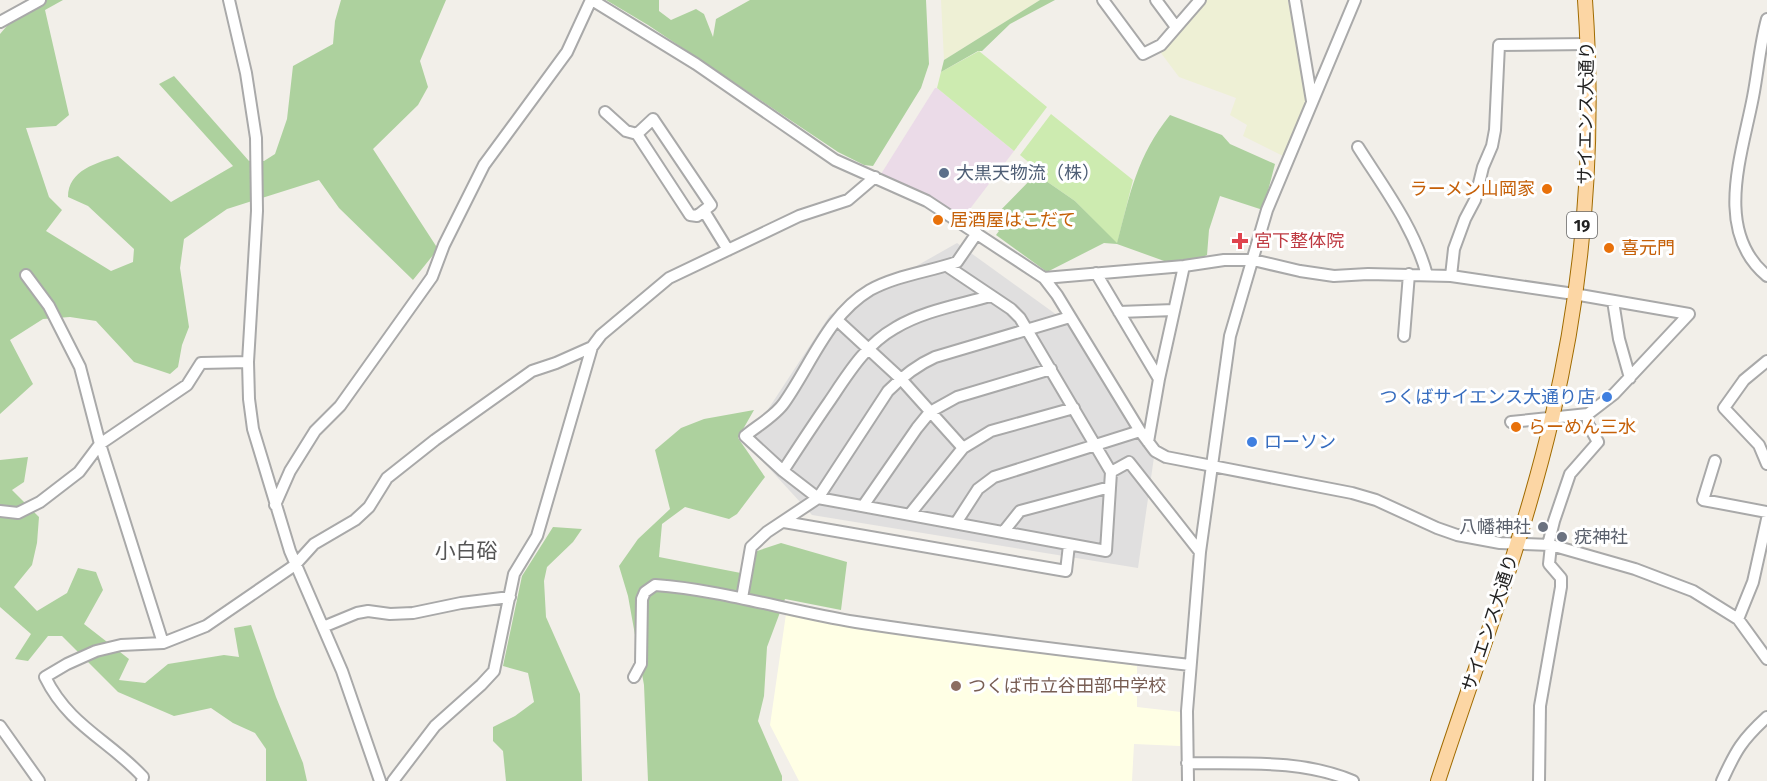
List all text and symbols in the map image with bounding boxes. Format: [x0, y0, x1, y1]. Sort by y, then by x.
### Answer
street label: サイエンス大通り [1574, 41, 1598, 185]
place label: 大黒天物流（株） [956, 162, 1100, 184]
marker: 大黒天物流（株） [937, 166, 951, 180]
place label: ラーメン山岡家 [1410, 178, 1535, 200]
marker: ラーメン山岡家 [1540, 182, 1554, 196]
place label: 居酒屋はこだて [950, 209, 1076, 231]
road number: 19 [1567, 212, 1597, 238]
marker: 居酒屋はこだて [931, 213, 945, 227]
place label: 宮下整体院 [1254, 230, 1344, 252]
marker: 宮下整体院 [1231, 232, 1249, 250]
place label: 喜元門 [1621, 237, 1675, 259]
marker: 喜元門 [1602, 241, 1616, 255]
place label: つくばサイエンス大通り店 [1380, 386, 1595, 408]
marker: つくばサイエンス大通り店 [1600, 390, 1614, 404]
place label: らーめん三水 [1528, 416, 1636, 438]
marker: らーめん三水 [1509, 420, 1523, 434]
place label: ローソン [1264, 431, 1336, 453]
marker: ローソン [1245, 435, 1259, 449]
place label: 八幡神社 [1459, 516, 1531, 538]
marker: 八幡神社 [1536, 520, 1550, 534]
place label: 疣神社 [1574, 526, 1628, 548]
marker: 疣神社 [1555, 530, 1569, 544]
district label: 小白硲 [435, 538, 498, 564]
street label: サイエンス大通り [1457, 551, 1523, 695]
place label: つくば市立谷田部中学校 [968, 675, 1166, 697]
marker: つくば市立谷田部中学校 [949, 679, 963, 693]

